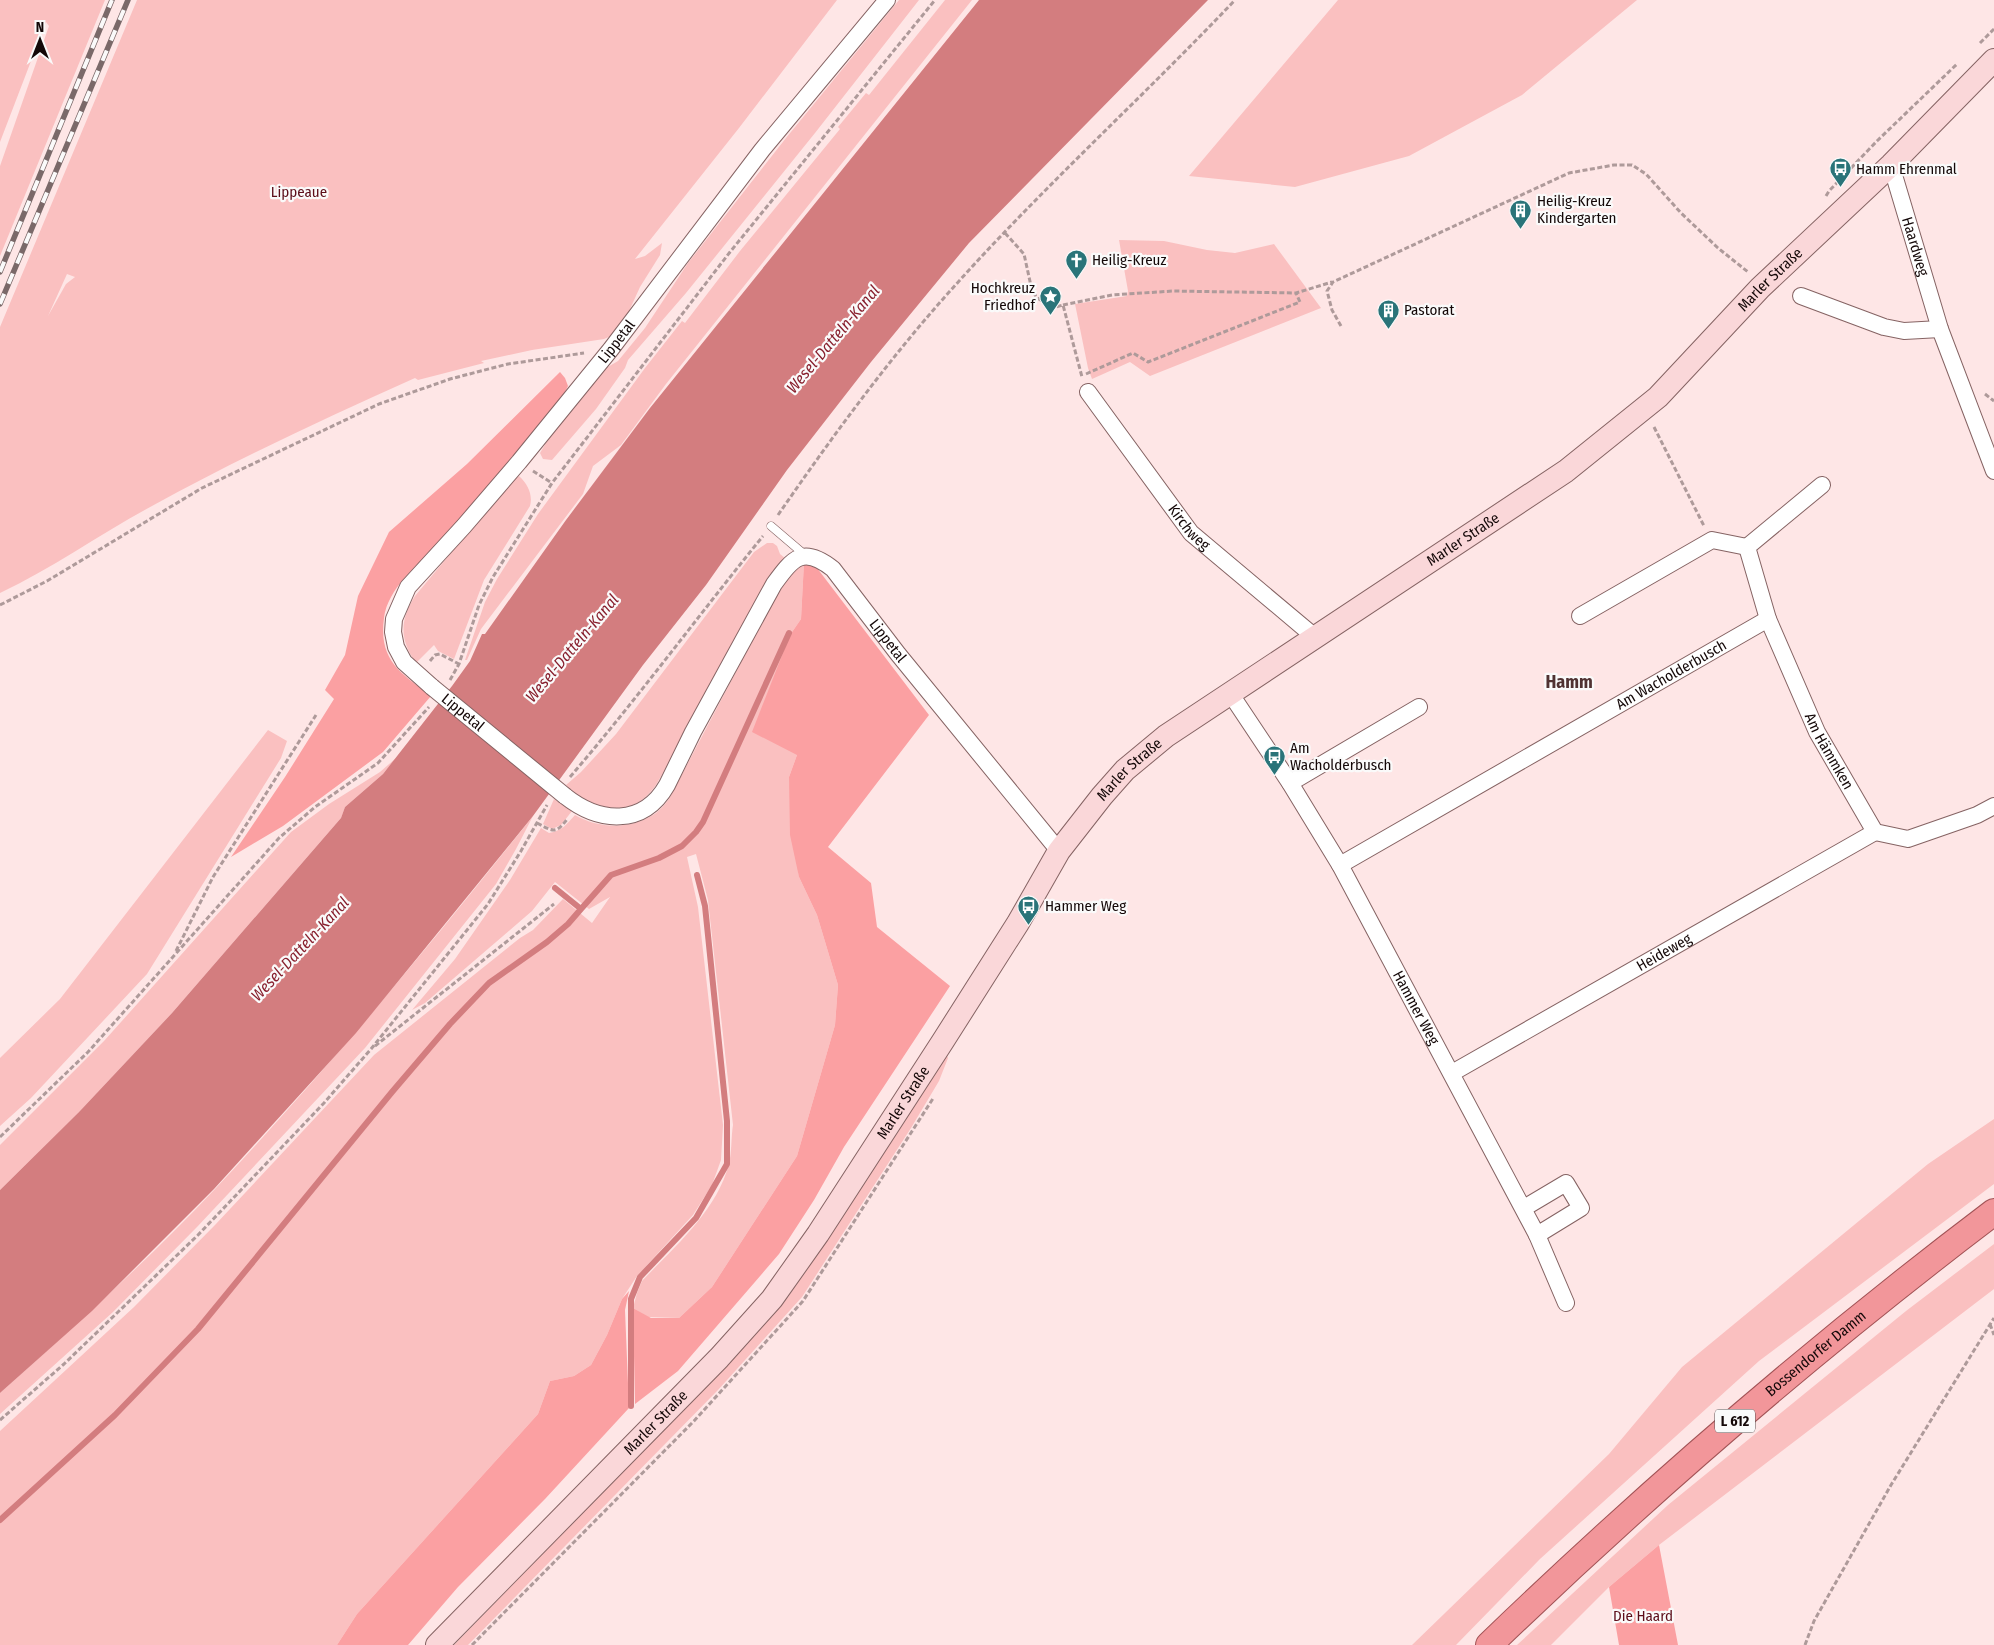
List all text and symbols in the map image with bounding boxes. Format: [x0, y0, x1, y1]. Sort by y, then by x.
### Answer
north arrow [15, 15, 65, 65]
text: N [36, 19, 44, 36]
bus stop icon: Hamm Ehrenmal [1828, 157, 1852, 188]
place label: Hamm Ehrenmal [1856, 160, 1957, 178]
park label: Lippeaue [271, 183, 327, 201]
place label: Heilig-Kreuz Kindergarten [1537, 192, 1616, 227]
building icon: Heilig-Kreuz Kindergarten [1509, 198, 1533, 229]
street label: Haardweg [1898, 215, 1933, 278]
street label: Marler Straße [1734, 244, 1806, 315]
church icon: Heilig-Kreuz [1064, 248, 1088, 279]
place label: Heilig-Kreuz [1092, 251, 1166, 269]
place label: Hochkreuz Friedhof [971, 279, 1036, 314]
water label: Wesel-Datteln-Kanal [782, 281, 884, 397]
place icon: Hochkreuz Friedhof [1039, 285, 1063, 316]
building icon: Pastorat [1376, 298, 1400, 329]
place label: Pastorat [1404, 301, 1454, 319]
street label: Lippetal [594, 316, 639, 367]
street label: Kirchweg [1164, 501, 1214, 554]
street label: Marler Straße [1423, 509, 1503, 570]
water label: Wesel-Datteln-Kanal [521, 590, 623, 706]
street label: Lippetal [866, 615, 910, 666]
street label: Am Wacholderbusch [1613, 636, 1730, 713]
district label: Hamm [1545, 671, 1593, 693]
street label: Lippetal [438, 690, 488, 735]
street label: Am Hämmken [1801, 710, 1857, 793]
street label: Marler Straße [1093, 734, 1166, 805]
place label: Am Wacholderbusch [1290, 739, 1391, 774]
bus stop icon: Am Wacholderbusch [1262, 745, 1286, 776]
water label: Wesel-Datteln-Kanal [247, 893, 353, 1005]
bus stop icon: Hammer Weg [1017, 894, 1041, 925]
place label: Hammer Weg [1045, 897, 1126, 915]
street label: Heideweg [1633, 930, 1695, 975]
street label: Hammer Weg [1389, 968, 1443, 1048]
street label: Marler Straße [873, 1063, 933, 1142]
street label: Bossendorfer Damm [1762, 1307, 1870, 1400]
street label: Marler Straße [620, 1386, 691, 1458]
road number: L 612 [1715, 1410, 1755, 1432]
park label: Die Haard [1613, 1607, 1673, 1625]

